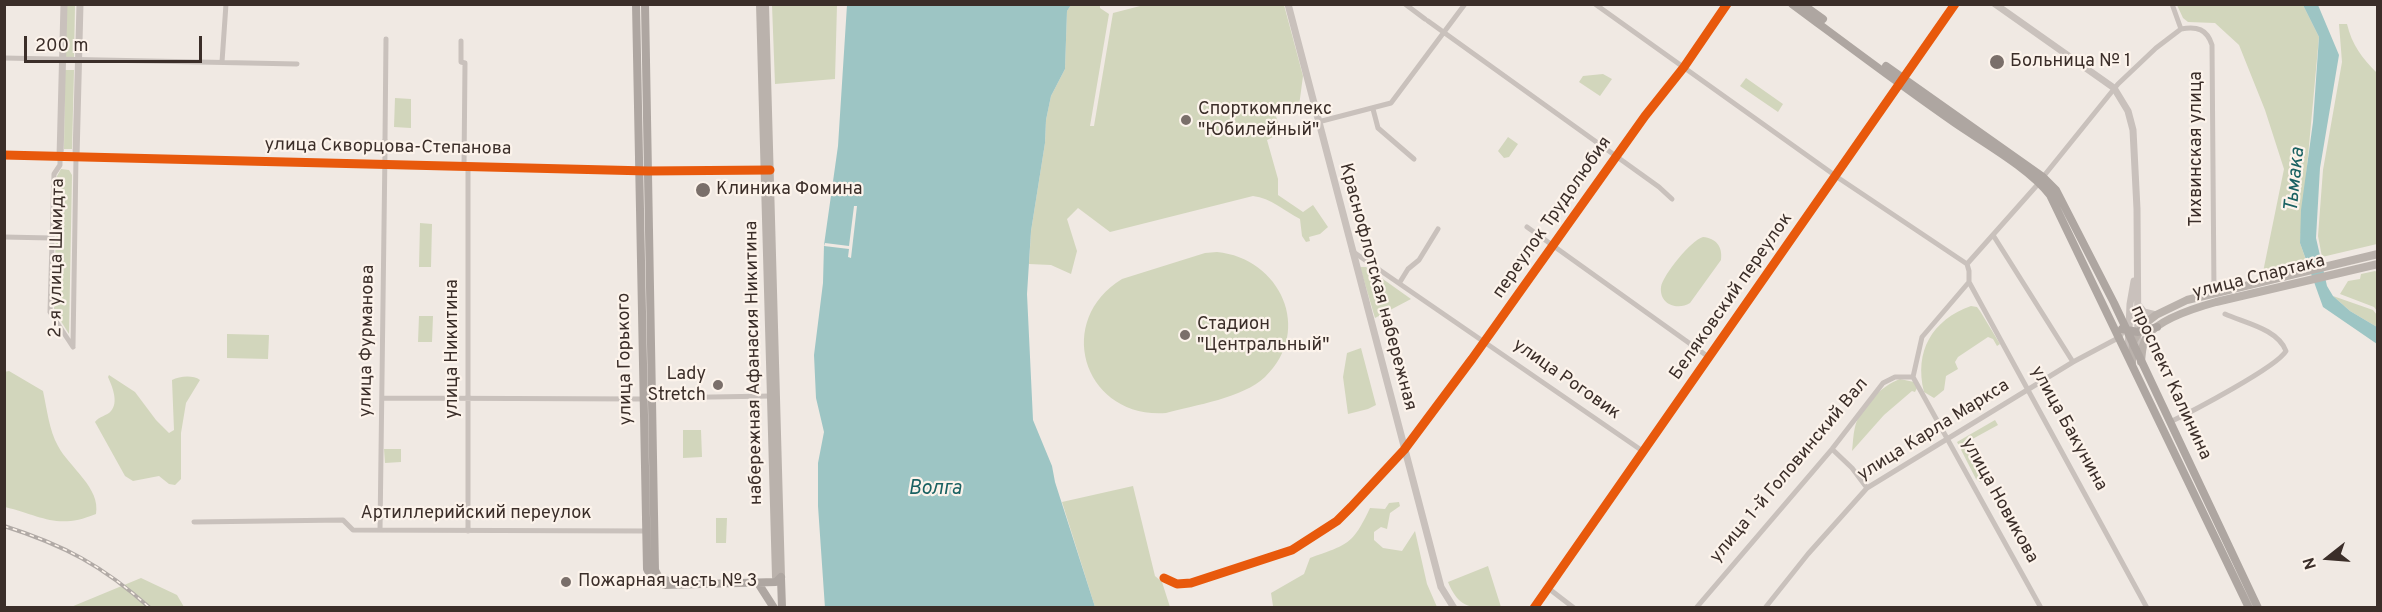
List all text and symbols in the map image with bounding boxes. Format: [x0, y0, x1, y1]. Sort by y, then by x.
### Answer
scale bar [27, 24, 206, 62]
text: 200 m [35, 35, 88, 58]
place label: Больница № 1 [2010, 51, 2131, 73]
marker: Больница № 1 [1988, 53, 2006, 71]
street label: Тихвинская улица [2186, 71, 2208, 227]
place label: Спорткомплекс "Юбилейный" [1198, 99, 1332, 142]
marker: Спорткомплекс "Юбилейный" [1179, 113, 1193, 127]
street label: переулок Трудолюбия [1489, 133, 1617, 303]
street label: улица Скворцова-Степанова [264, 135, 512, 161]
water label: Тьмака [2281, 146, 2311, 214]
street label: Краснофлотская набережная [1334, 161, 1420, 413]
street label: 2-я улица Шмидта [46, 178, 70, 338]
place label: Клиника Фомина [716, 179, 863, 201]
marker: Клиника Фомина [694, 181, 712, 199]
street label: Беляковский переулок [1666, 209, 1798, 385]
street label: набережная Афанасия Никитина [742, 221, 768, 505]
street label: улица Спартака [2191, 251, 2327, 305]
street label: улица Фурманова [356, 265, 380, 417]
street label: улица Никитина [442, 279, 464, 419]
street label: улица Горького [614, 293, 638, 425]
street label: проспект Калинина [2125, 302, 2215, 464]
place label: Стадион "Центральный" [1197, 314, 1329, 356]
marker: Стадион "Центральный" [1178, 328, 1192, 342]
street label: улица Роговик [1508, 335, 1624, 425]
street label: улица Бакунина [2025, 363, 2111, 495]
place label: Lady Stretch [648, 364, 706, 406]
street label: улица 1-й Головинский Вал [1706, 374, 1874, 568]
street label: улица Карла Маркса [1854, 375, 2014, 487]
marker: Lady Stretch [711, 378, 725, 392]
street label: улица Новикова [1956, 435, 2042, 567]
water label: Волга [908, 478, 962, 502]
street label: Артиллерийский переулок [360, 503, 592, 525]
north arrow [2298, 528, 2358, 588]
text: N [2300, 555, 2322, 572]
place label: Пожарная часть № 3 [578, 571, 757, 593]
marker: Пожарная часть № 3 [559, 575, 573, 589]

